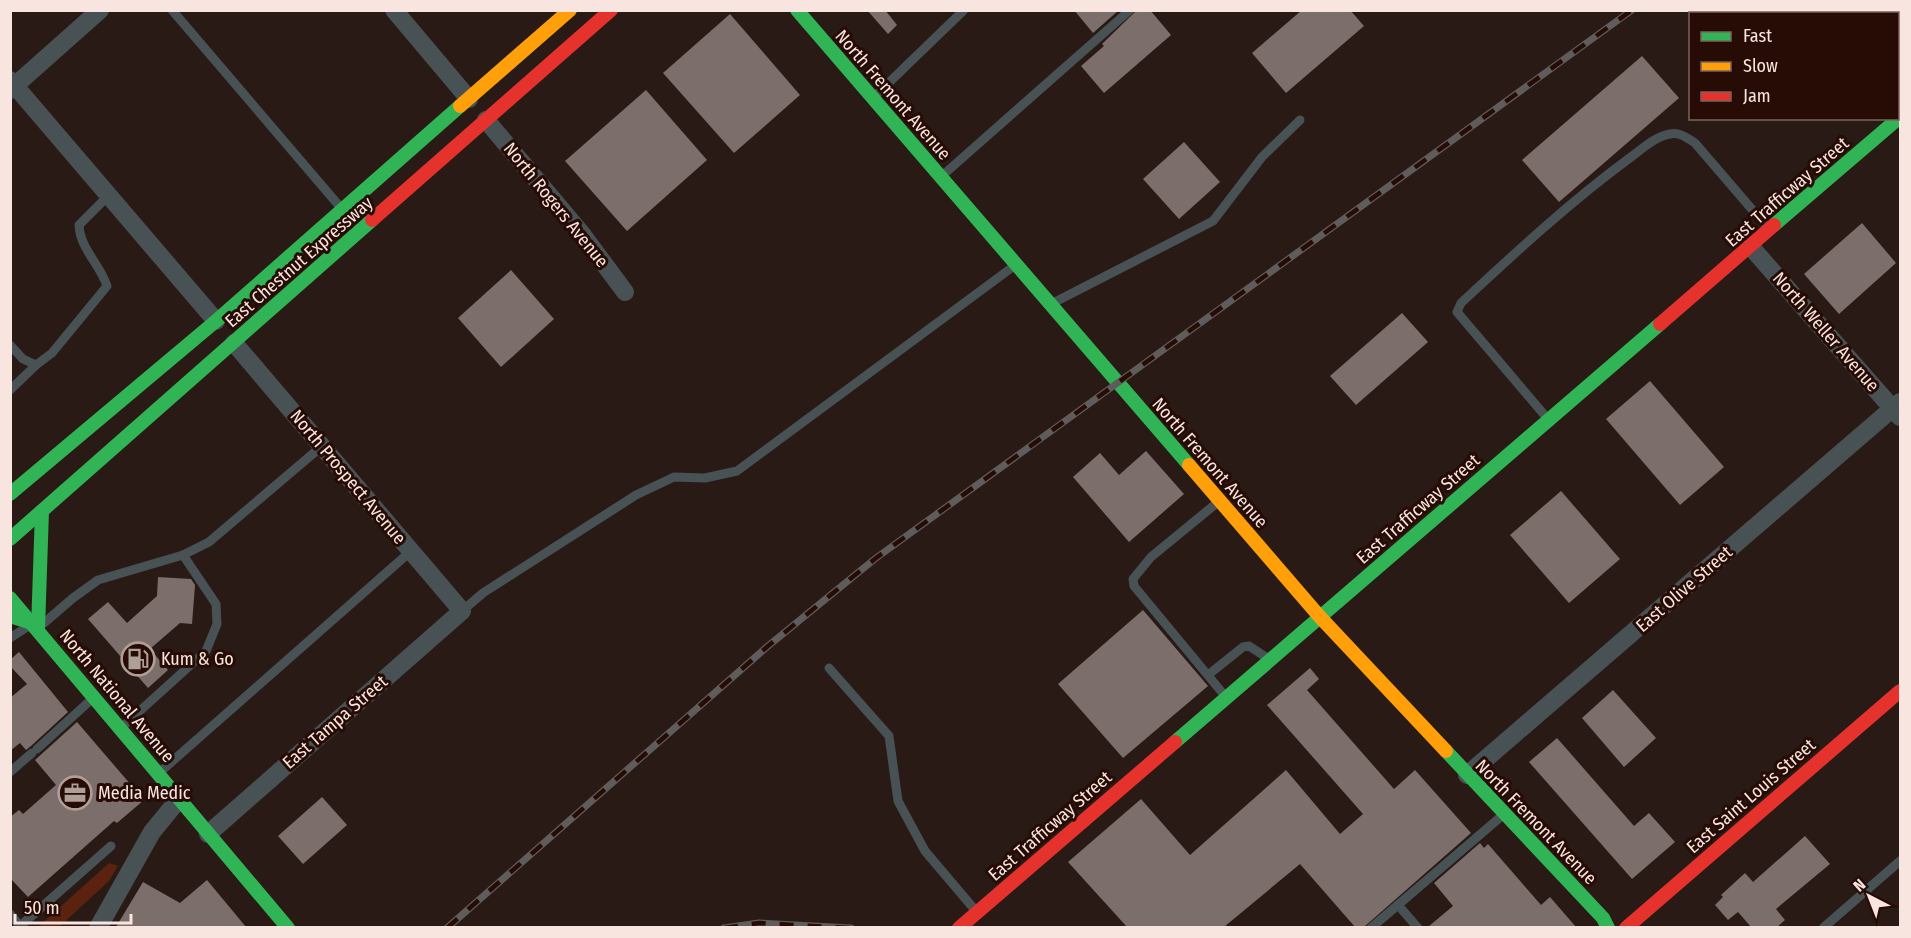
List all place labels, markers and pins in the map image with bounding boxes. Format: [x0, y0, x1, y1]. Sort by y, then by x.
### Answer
fuel station icon: Kum & Go [120, 641, 156, 677]
place label: Kum & Go [161, 648, 234, 670]
office icon: Media Medic [57, 775, 93, 811]
place label: Media Medic [98, 782, 191, 804]

